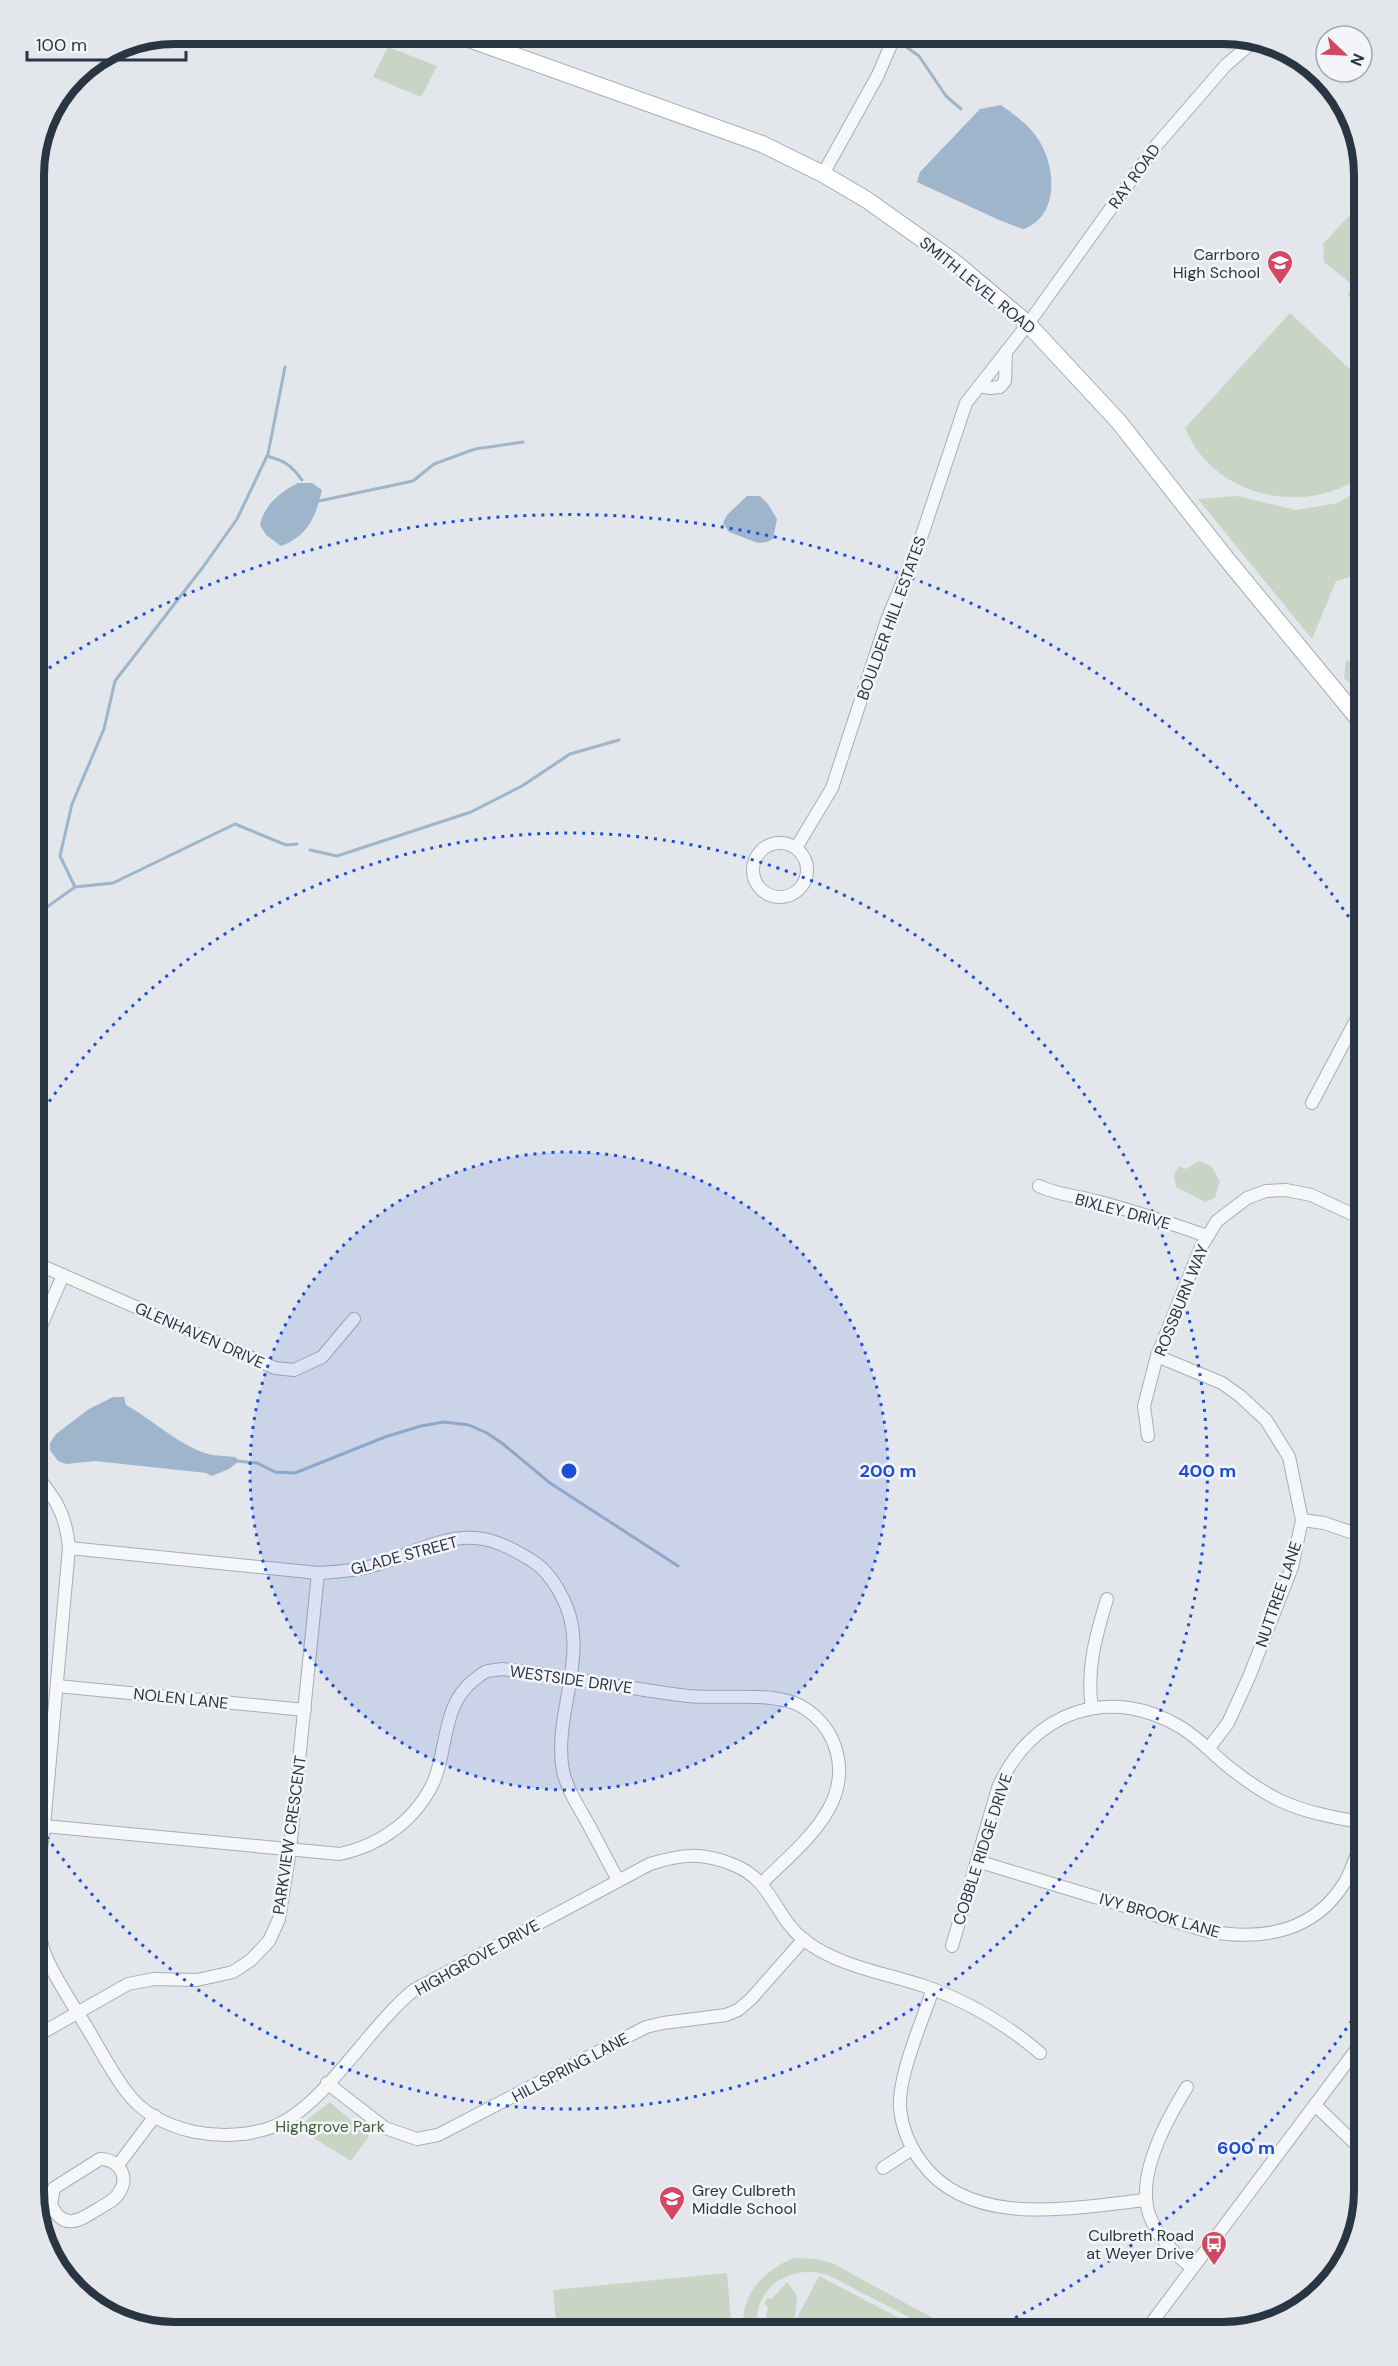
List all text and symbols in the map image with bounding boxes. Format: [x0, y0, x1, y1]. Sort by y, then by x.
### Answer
scale bar [27, 24, 186, 62]
north arrow [1314, 24, 1374, 84]
text: 100 m [36, 33, 87, 57]
text: N [1345, 50, 1369, 69]
street label: RAY ROAD [1104, 140, 1165, 213]
street label: SMITH LEVEL ROAD [915, 232, 1040, 339]
place label: Carrboro High School [1173, 244, 1260, 283]
school or university icon: Carrboro High School [1265, 248, 1295, 286]
street label: BOULDER HILL ESTATES [852, 533, 931, 703]
street label: BIXLEY DRIVE [1073, 1189, 1173, 1234]
street label: ROSSBURN WAY [1150, 1241, 1213, 1359]
street label: GLENHAVEN DRIVE [132, 1297, 268, 1373]
text: 200 m [860, 1459, 916, 1483]
text: 400 m [1178, 1459, 1236, 1483]
centre of rings [559, 1461, 579, 1481]
street label: GLADE STREET [348, 1531, 460, 1580]
street label: NUTTREE LANE [1251, 1539, 1306, 1650]
street label: WESTSIDE DRIVE [508, 1660, 634, 1698]
street label: NOLEN LANE [132, 1683, 229, 1714]
street label: PARKVIEW CRESCENT [268, 1754, 311, 1916]
street label: COBBLE RIDGE DRIVE [948, 1771, 1017, 1928]
street label: IVY BROOK LANE [1097, 1888, 1223, 1943]
street label: HIGHGROVE DRIVE [411, 1914, 543, 2000]
street label: HILLSPRING LANE [508, 2028, 632, 2107]
park label: Highgrove Park [275, 2116, 385, 2137]
text: 600 m [1217, 2136, 1275, 2160]
place label: Grey Culbreth Middle School [692, 2180, 796, 2219]
school or university icon: Grey Culbreth Middle School [657, 2184, 687, 2222]
place label: Culbreth Road at Weyer Drive [1086, 2225, 1194, 2264]
bus stop icon: Culbreth Road at Weyer Drive [1199, 2229, 1229, 2267]

